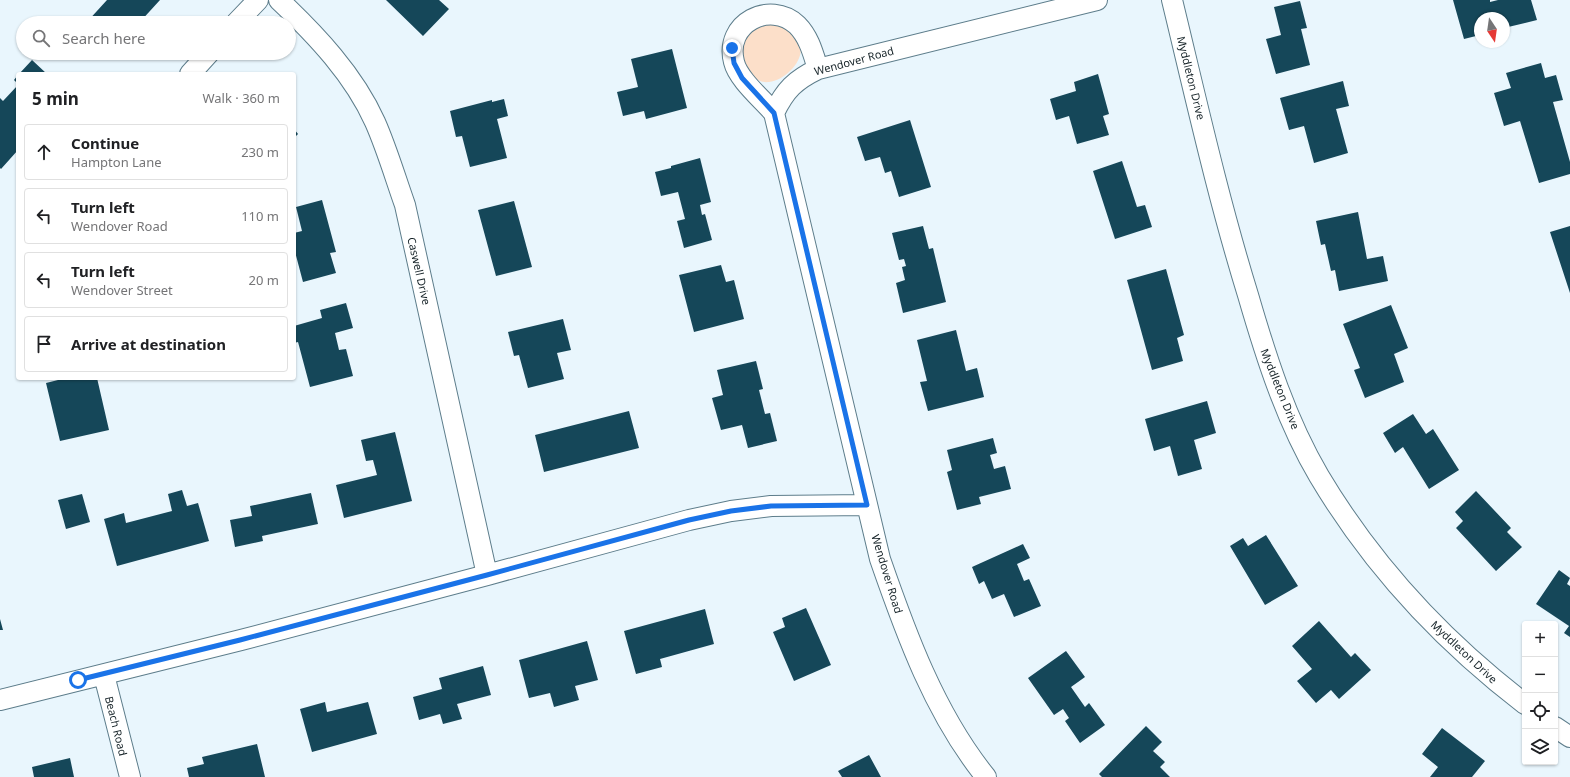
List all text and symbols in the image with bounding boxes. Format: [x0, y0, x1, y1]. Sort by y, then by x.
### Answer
north arrow [1474, 12, 1510, 48]
search box [16, 16, 296, 60]
icon: search [30, 27, 52, 49]
text: Search here [62, 28, 145, 48]
street label: Myddleton Drive [1174, 35, 1209, 121]
route end [723, 39, 741, 57]
street label: Wendover Road [812, 43, 895, 78]
text: 5 min [32, 87, 79, 110]
text: Walk · 360 m [202, 89, 280, 107]
text: Continue [71, 133, 139, 153]
icon: ahead [33, 141, 55, 163]
text: 230 m [241, 143, 279, 161]
text: Hampton Lane [71, 153, 162, 171]
text: Turn left [71, 197, 135, 217]
icon: left [33, 205, 55, 227]
text: 110 m [241, 207, 279, 225]
text: Wendover Road [71, 217, 168, 235]
street label: Caswell Drive [404, 236, 435, 306]
text: Turn left [71, 261, 135, 281]
icon: left [33, 269, 55, 291]
text: 20 m [249, 271, 279, 289]
text: Wendover Street [71, 281, 173, 299]
icon: arrive [33, 333, 55, 355]
text: Arrive at destination [71, 334, 226, 354]
street label: Myddleton Drive [1257, 346, 1303, 431]
street label: Wendover Road [868, 533, 907, 615]
street label: Myddleton Drive [1428, 617, 1501, 686]
map controls [1522, 621, 1558, 765]
button: + [1522, 621, 1558, 657]
button: − [1522, 657, 1558, 693]
route start [69, 671, 87, 689]
button: locate [1522, 693, 1558, 729]
street label: Beach Road [102, 695, 131, 757]
button: layers [1522, 729, 1558, 765]

